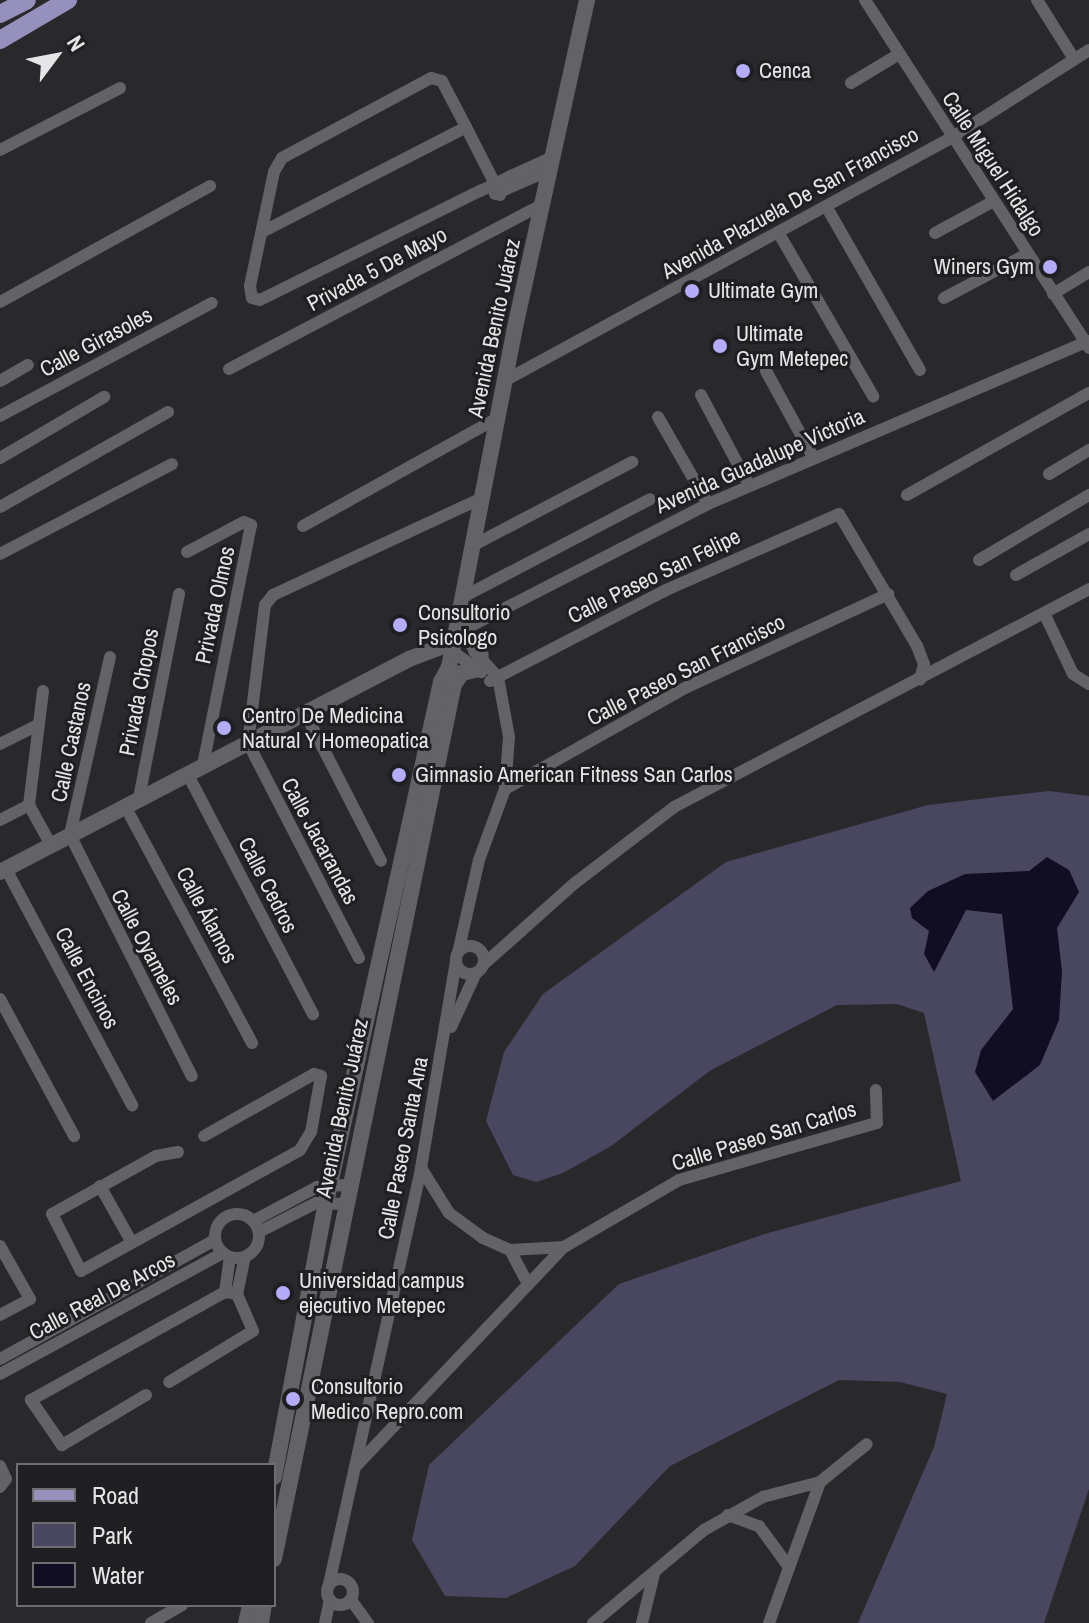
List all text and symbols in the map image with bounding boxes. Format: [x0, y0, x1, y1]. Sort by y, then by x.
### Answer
north arrow [16, 16, 96, 96]
text: N [60, 30, 93, 57]
place label: Cenca [759, 58, 811, 84]
marker: Cenca [734, 62, 752, 80]
street label: Calle Miguel Hidalgo [936, 87, 1050, 241]
street label: Avenida Plazuela De San Francisco [657, 121, 923, 285]
street label: Privada 5 De Mayo [303, 221, 451, 317]
street label: Avenida Benito Juárez [462, 236, 526, 420]
place label: Winers Gym [934, 254, 1034, 280]
marker: Winers Gym [1041, 258, 1059, 276]
place label: Ultimate Gym [708, 278, 818, 304]
marker: Ultimate Gym [683, 282, 701, 300]
street label: Calle Girasoles [35, 301, 157, 383]
place label: Ultimate Gym Metepec [736, 320, 848, 372]
marker: Ultimate Gym Metepec [711, 337, 729, 355]
street label: Avenida Guadalupe Victoria [651, 403, 869, 519]
street label: Calle Paseo San Felipe [563, 523, 745, 629]
street label: Privada Olmos [190, 544, 240, 666]
place label: Consultorio Psicologo [418, 599, 510, 650]
street label: Calle Paseo San Francisco [583, 609, 789, 731]
marker: Consultorio Psicologo [389, 614, 411, 636]
street label: Privada Chopos [114, 626, 164, 758]
street label: Calle Castanos [45, 679, 97, 805]
place label: Centro De Medicina Natural Y Homeopatica [242, 702, 430, 754]
marker: Centro De Medicina Natural Y Homeopatica [213, 717, 235, 739]
place label: Gimnasio American Fitness San Carlos [415, 762, 734, 788]
marker: Gimnasio American Fitness San Carlos [390, 766, 408, 784]
street label: Calle Jacarandas [276, 773, 364, 909]
street label: Calle Cedros [233, 833, 303, 937]
street label: Calle Álamos [170, 862, 244, 968]
street label: Calle Oyameles [105, 885, 189, 1009]
street label: Calle Encinos [49, 923, 125, 1033]
street label: Avenida Benito Juárez [310, 1016, 374, 1200]
street label: Calle Paseo Santa Ana [372, 1054, 434, 1242]
street label: Calle Paseo San Carlos [669, 1095, 859, 1177]
street label: Calle Real De Arcos [24, 1246, 180, 1346]
place label: Universidad campus ejecutivo Metepec [299, 1267, 464, 1318]
marker: Universidad campus ejecutivo Metepec [274, 1284, 292, 1302]
place label: Consultorio Medico Repro.com [311, 1373, 463, 1424]
marker: Consultorio Medico Repro.com [282, 1388, 304, 1410]
legend [16, 1463, 276, 1607]
text: Road [92, 1479, 139, 1511]
text: Park [92, 1519, 132, 1551]
text: Water [92, 1559, 144, 1591]

